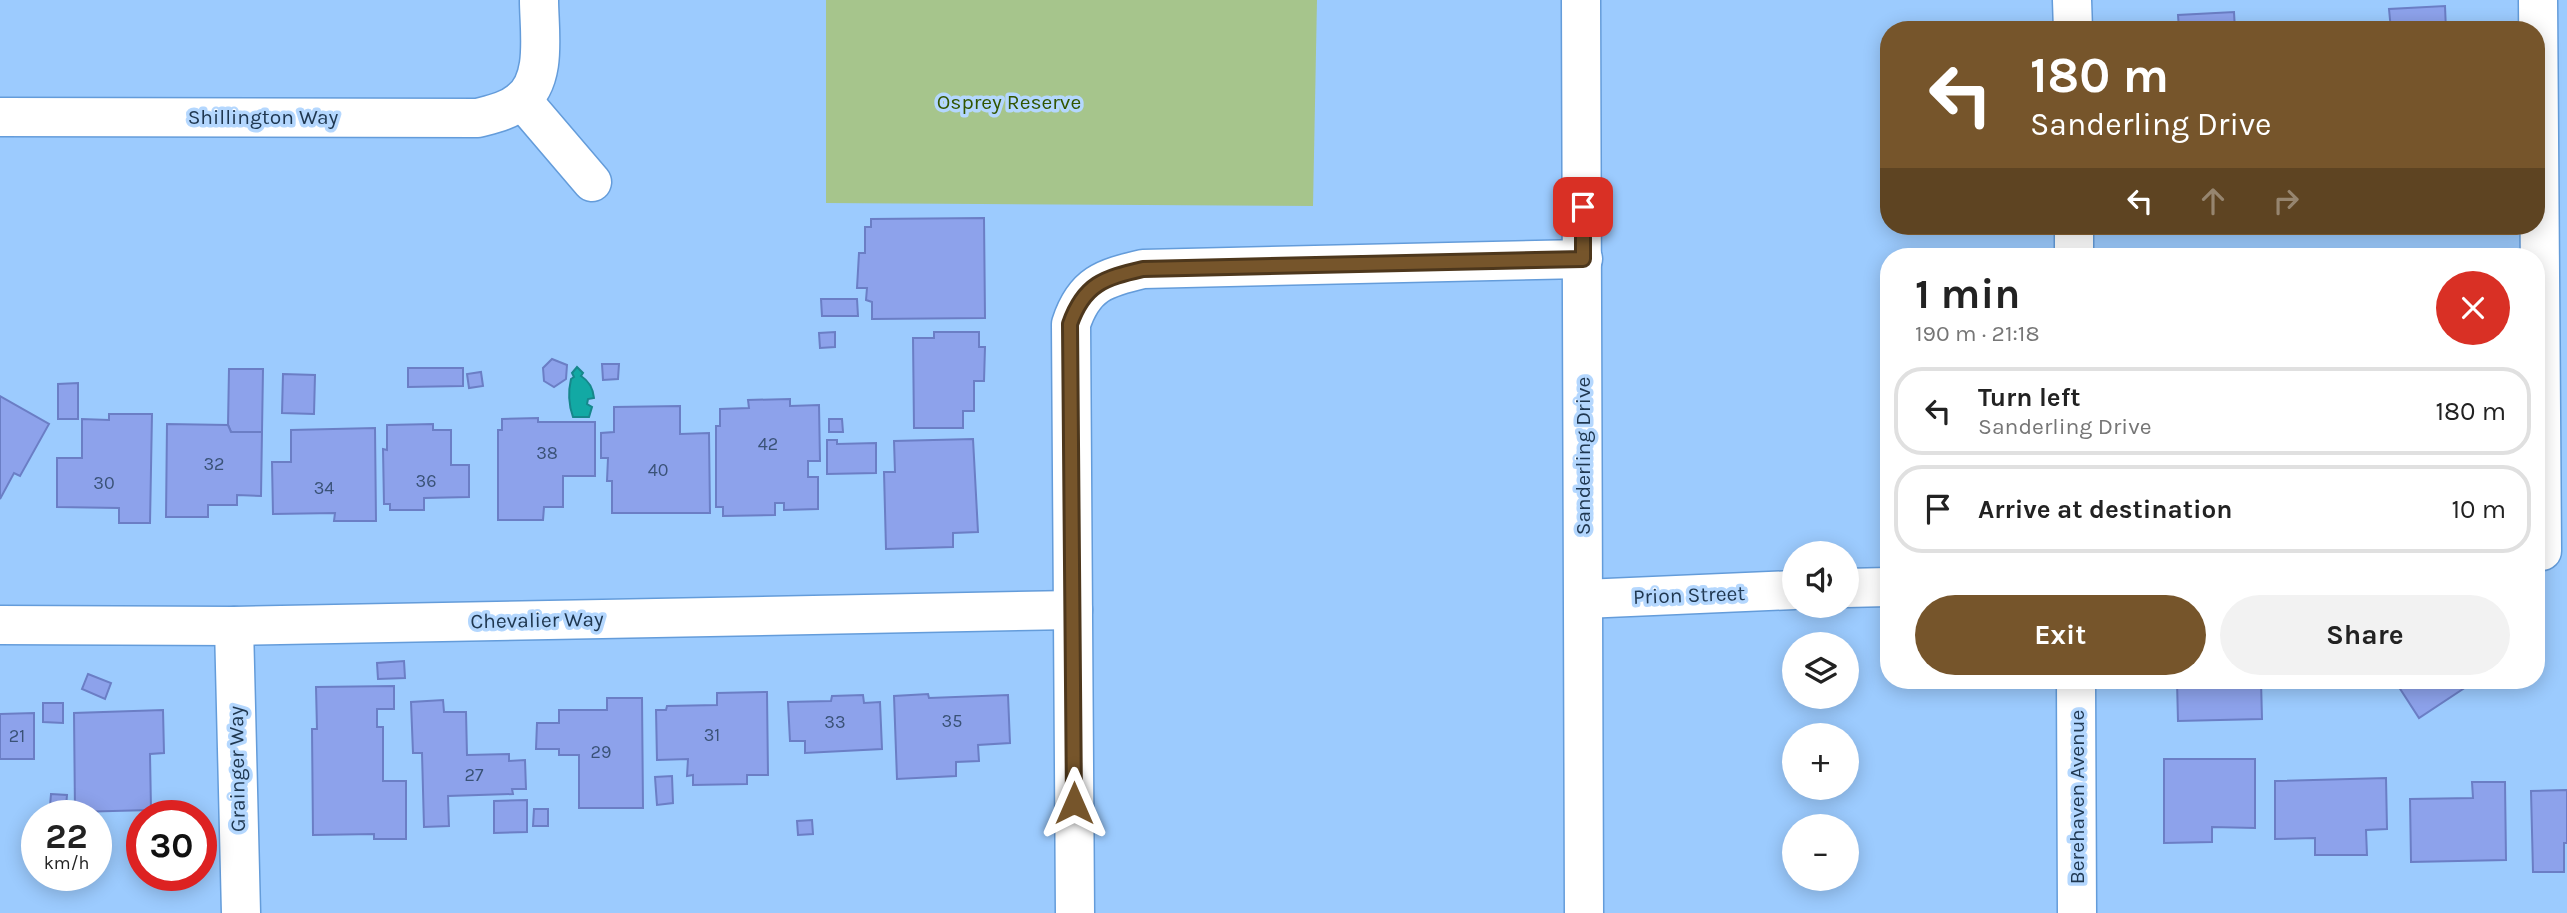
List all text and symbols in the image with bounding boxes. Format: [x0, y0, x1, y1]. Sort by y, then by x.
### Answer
text: 180 m [2030, 47, 2169, 104]
icon: left [1915, 49, 2006, 140]
park label: Osprey Reserve [937, 90, 1081, 114]
street label: Shillington Way [188, 105, 339, 129]
text: Sanderling Drive [2030, 106, 2271, 143]
pin [1553, 177, 1613, 237]
icon: left [2121, 182, 2159, 220]
icon: ahead [2194, 182, 2232, 220]
icon: right [2267, 182, 2305, 220]
icon: arrive [1564, 188, 1602, 226]
text: 1 min [1915, 269, 2020, 319]
button: close [2436, 271, 2510, 345]
text: 190 m · 21:18 [1915, 320, 2040, 347]
street label: Sanderling Drive [1571, 377, 1595, 535]
text: Turn left [1978, 382, 2080, 413]
icon: left [1919, 392, 1957, 430]
text: 180 m [2436, 396, 2506, 427]
text: Sanderling Drive [1978, 413, 2152, 440]
house number: 42 [758, 433, 778, 455]
house number: 38 [536, 442, 558, 464]
house number: 32 [203, 453, 225, 475]
house number: 40 [648, 459, 668, 481]
house number: 36 [416, 470, 436, 492]
house number: 30 [93, 472, 115, 494]
house number: 34 [314, 477, 334, 499]
icon: arrive [1919, 490, 1957, 528]
text: Arrive at destination [1978, 494, 2232, 525]
text: 10 m [2451, 494, 2506, 525]
map controls [1782, 541, 1859, 891]
button: sound [1782, 541, 1859, 618]
street label: Prion Street [1632, 581, 1746, 609]
button: Exit [1915, 595, 2206, 675]
button: Share [2220, 595, 2510, 675]
street label: Chevalier Way [470, 607, 604, 633]
button: layers [1782, 632, 1859, 709]
street label: Grainger Way [224, 705, 250, 832]
house number: 35 [942, 710, 962, 732]
street label: Berehaven Avenue [2065, 710, 2089, 884]
house number: 33 [824, 711, 846, 733]
button: + [1782, 723, 1859, 800]
house number: 31 [704, 724, 720, 746]
house number: 21 [9, 725, 25, 747]
house number: 29 [591, 741, 611, 763]
house number: 27 [465, 764, 484, 786]
position arrow [1037, 766, 1111, 840]
speed limit sign: 30 [126, 800, 217, 891]
button: − [1782, 814, 1859, 891]
text: 22 [45, 816, 88, 857]
text: km/h [44, 852, 89, 874]

